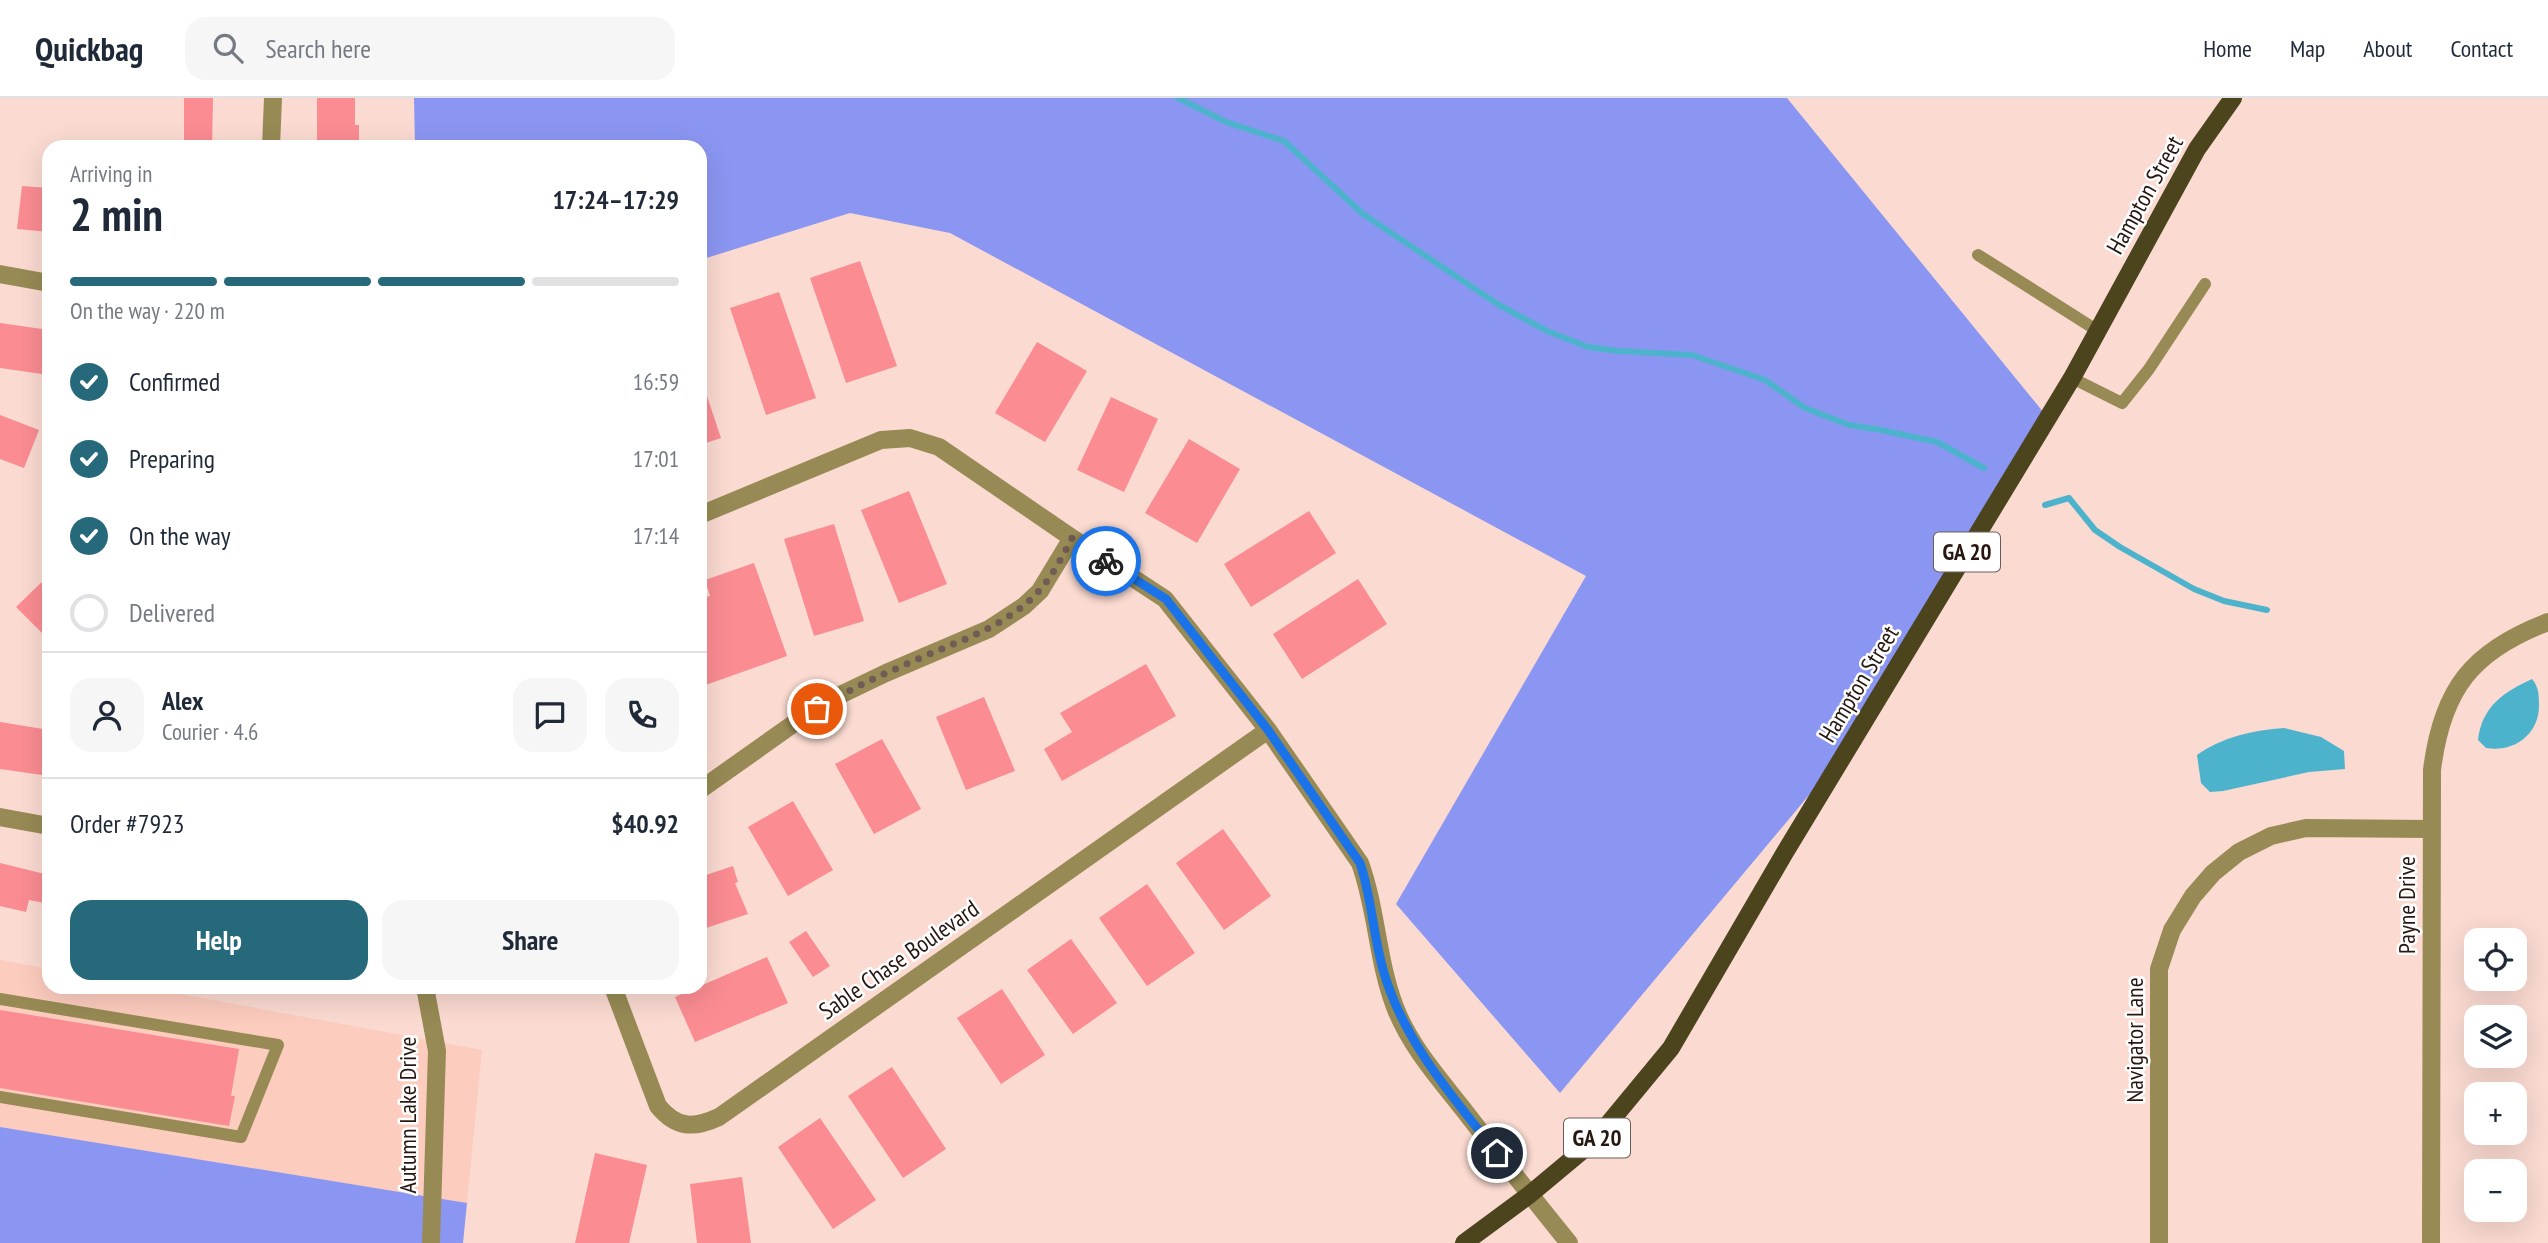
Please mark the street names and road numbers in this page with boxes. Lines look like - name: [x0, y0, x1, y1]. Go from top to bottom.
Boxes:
- street label: Hampton Street: [2099, 130, 2190, 259]
- road number: GA 20: [1934, 533, 2000, 572]
- street label: Hampton Street: [1812, 619, 1906, 748]
- street label: Payne Drive: [2391, 856, 2422, 954]
- street label: Sable Chase Boulevard: [813, 893, 985, 1026]
- street label: Navigator Lane: [2119, 977, 2150, 1103]
- street label: Autumn Lake Drive: [392, 1037, 423, 1193]
- road number: GA 20: [1564, 1119, 1630, 1158]

